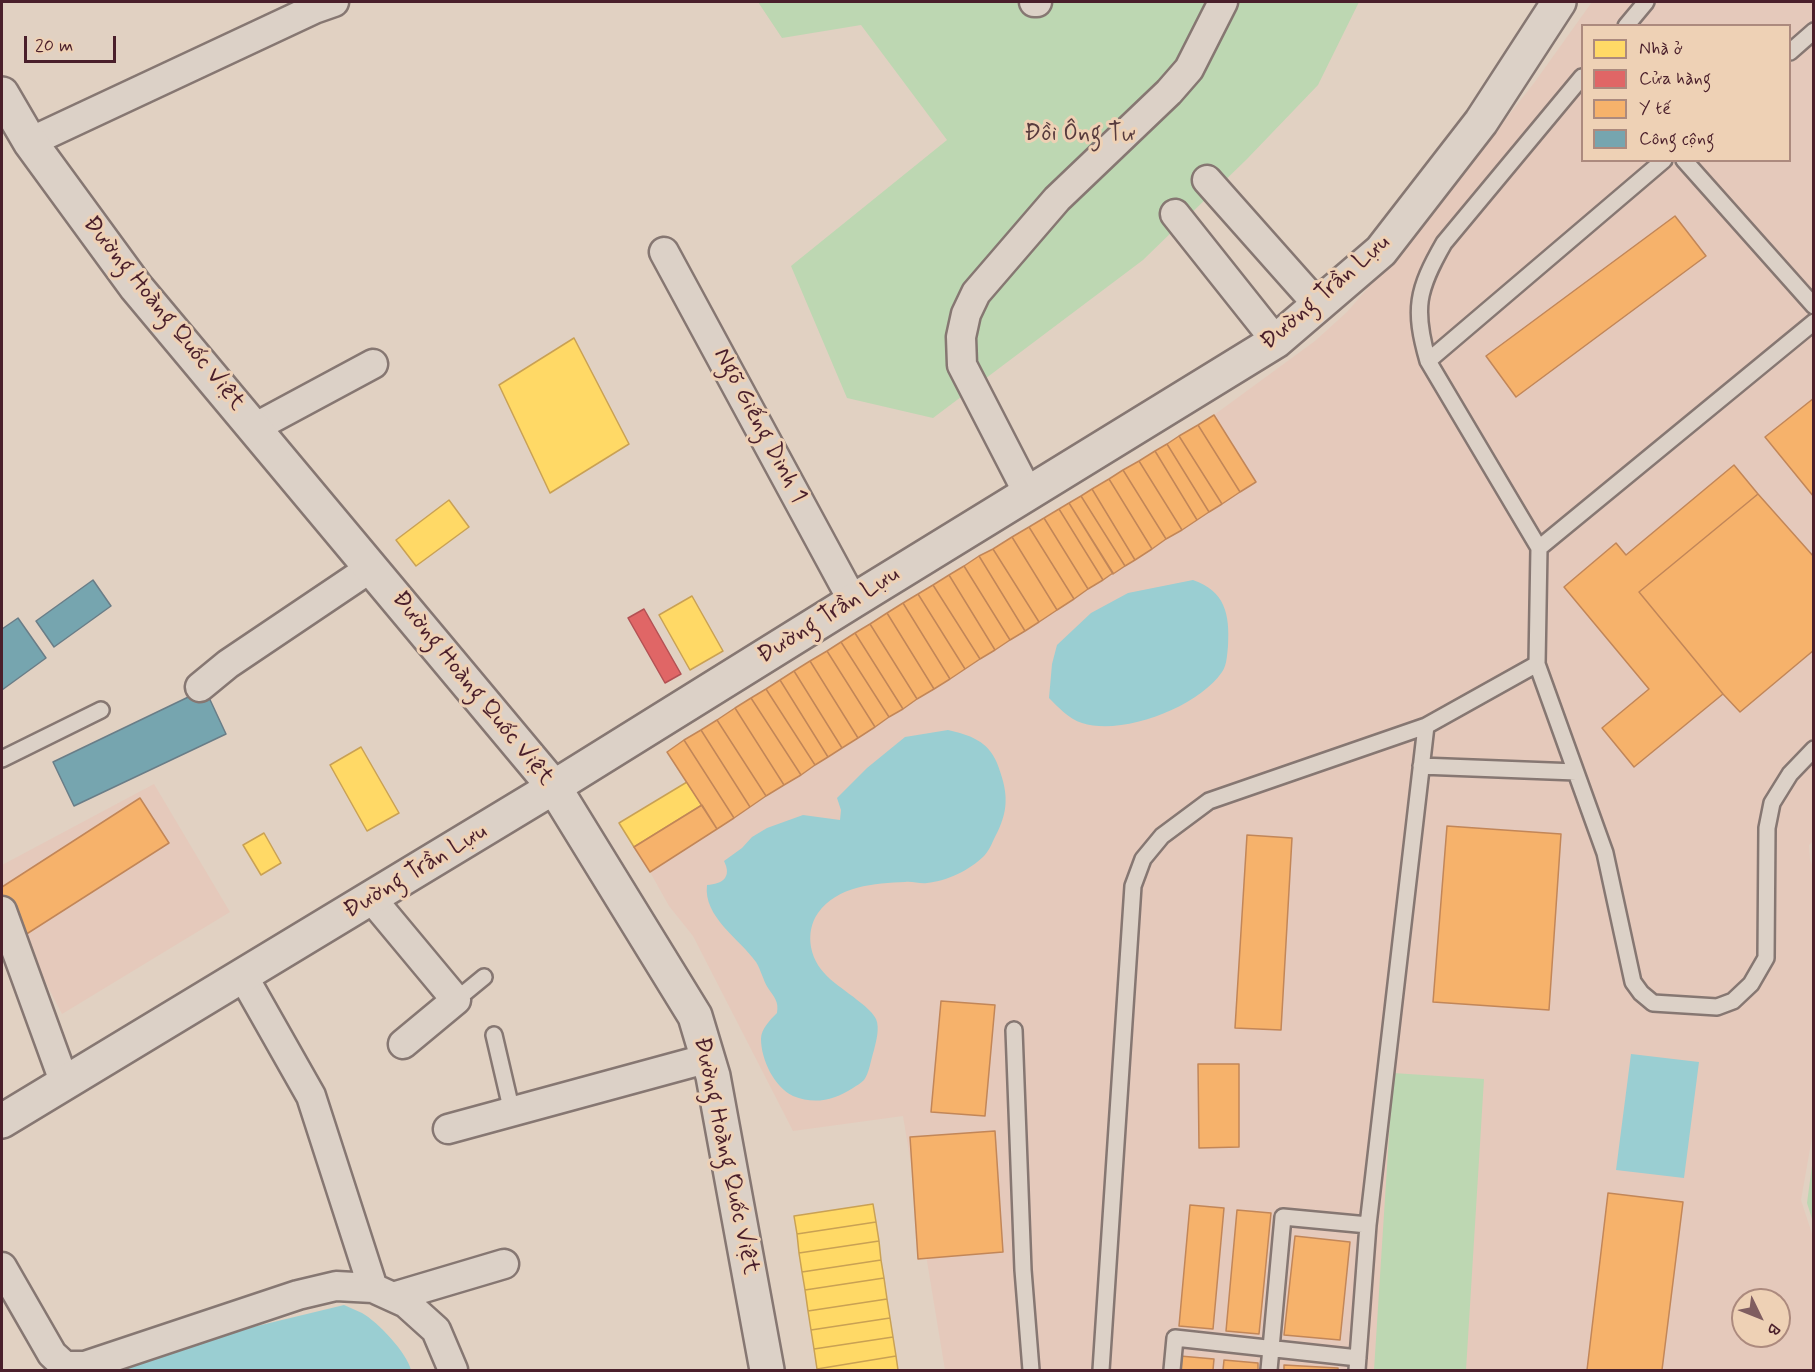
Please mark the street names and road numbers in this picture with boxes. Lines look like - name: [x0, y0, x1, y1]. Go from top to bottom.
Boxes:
- street label: Đường Hoàng Quốc Việt: [76, 211, 250, 417]
- street label: Đường Trần Lựu: [1255, 229, 1397, 357]
- street label: Ngõ Giếng Dinh 1: [706, 344, 812, 508]
- street label: Đường Trần Lựu: [753, 561, 905, 671]
- street label: Đường Hoàng Quốc Việt: [385, 586, 559, 792]
- street label: Đường Trần Lựu: [339, 818, 493, 926]
- street label: Đường Hoàng Quốc Việt: [686, 1035, 764, 1277]

